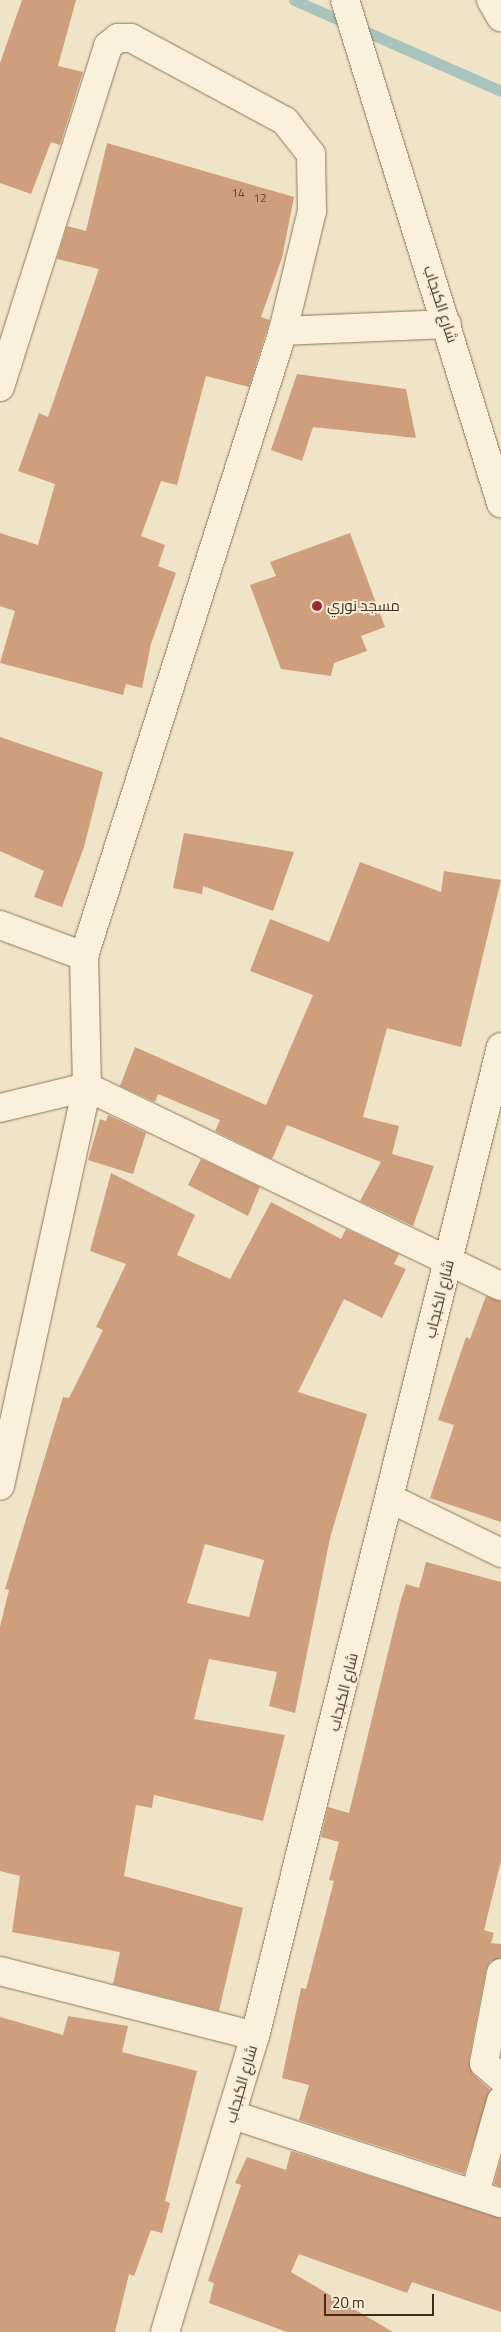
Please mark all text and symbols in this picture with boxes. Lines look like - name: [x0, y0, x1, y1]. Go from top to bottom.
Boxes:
- house number: 14: [231, 186, 245, 200]
- house number: 12: [253, 191, 267, 205]
- street label: شارع الكبجاب: [420, 263, 462, 345]
- place label: مسجد نوري: [327, 597, 400, 615]
- marker: مسجد نوري: [311, 600, 323, 612]
- street label: شارع الكبجاب: [421, 1258, 457, 1340]
- street label: شارع الكبجاب: [325, 1651, 361, 1733]
- street label: شارع الكبجاب: [221, 2043, 261, 2125]
- scale bar: [326, 2284, 436, 2316]
- text: 20 m: [332, 2288, 365, 2317]

